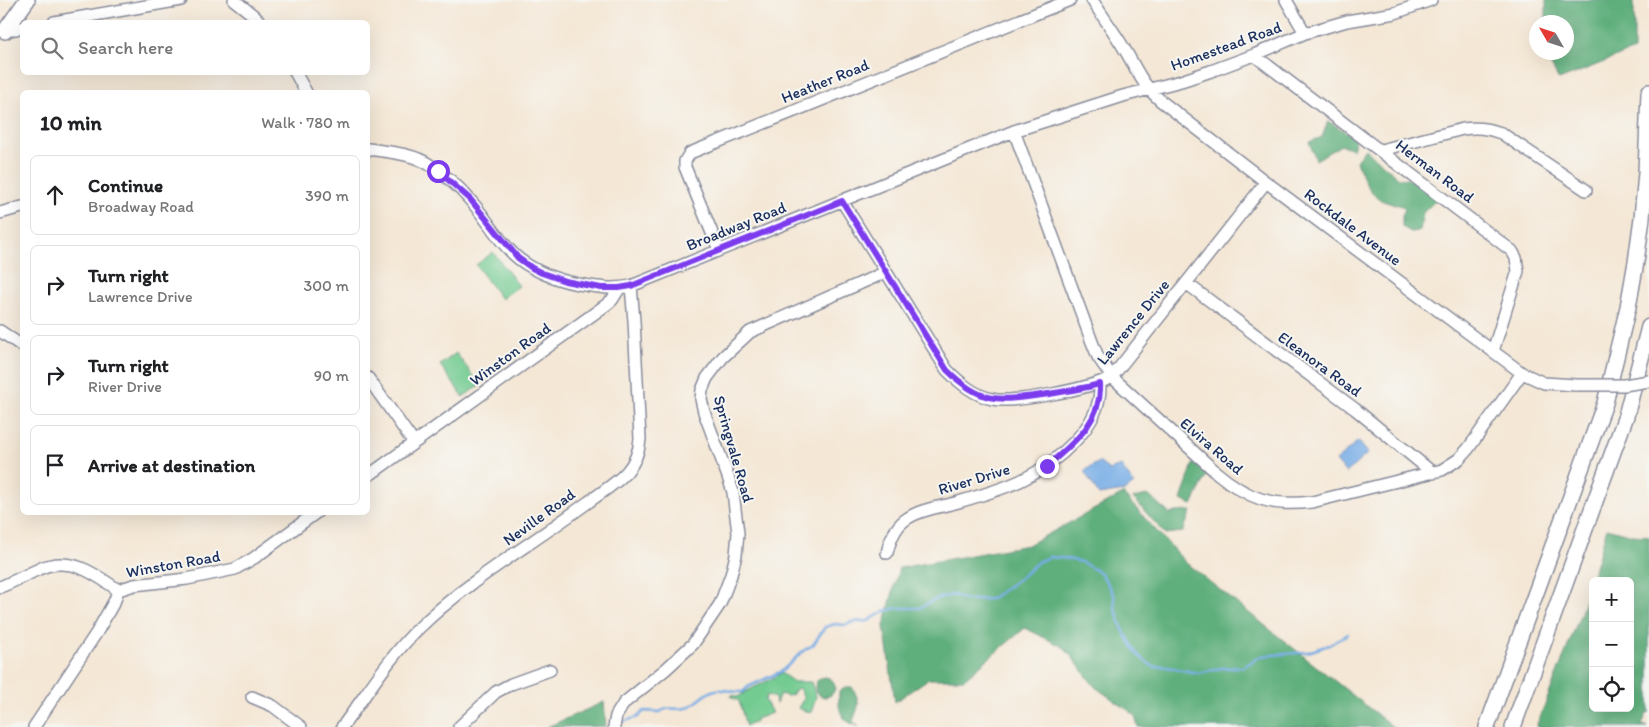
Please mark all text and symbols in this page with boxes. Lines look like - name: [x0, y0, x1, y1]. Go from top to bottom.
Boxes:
- north arrow: [1529, 15, 1574, 60]
- street label: Homestead Road: [1168, 17, 1284, 75]
- search box: [20, 20, 370, 75]
- icon: search: [38, 34, 66, 62]
- text: Search here: [78, 36, 173, 59]
- street label: Heather Road: [778, 55, 872, 107]
- text: 10 min: [40, 110, 102, 135]
- text: Walk · 780 m: [261, 113, 350, 132]
- street label: Herman Road: [1392, 135, 1478, 207]
- route start: [427, 160, 450, 183]
- text: Continue: [88, 174, 163, 197]
- icon: ahead: [41, 181, 69, 209]
- street label: Rockdale Avenue: [1301, 184, 1406, 270]
- text: 390 m: [305, 186, 349, 205]
- text: Broadway Road: [88, 197, 194, 216]
- street label: Broadway Road: [683, 197, 789, 255]
- text: Turn right: [88, 264, 169, 287]
- icon: right: [41, 271, 69, 299]
- street label: Lawrence Drive: [1093, 275, 1173, 369]
- text: 300 m: [304, 276, 349, 295]
- text: Lawrence Drive: [88, 287, 193, 306]
- street label: Winston Road: [466, 318, 555, 390]
- street label: Eleanora Road: [1274, 327, 1366, 401]
- text: Turn right: [88, 354, 169, 377]
- icon: right: [41, 361, 69, 389]
- text: 90 m: [314, 366, 349, 385]
- text: River Drive: [88, 377, 162, 396]
- street label: Springvale Road: [710, 393, 758, 505]
- street label: Elvira Road: [1176, 413, 1248, 479]
- icon: arrive: [41, 451, 69, 479]
- text: Arrive at destination: [88, 454, 255, 477]
- route end: [1036, 455, 1059, 478]
- street label: River Drive: [936, 459, 1012, 499]
- street label: Neville Road: [499, 484, 579, 550]
- street label: Winston Road: [124, 546, 222, 582]
- map controls: [1589, 577, 1634, 712]
- button: +: [1589, 577, 1634, 622]
- button: −: [1589, 622, 1634, 667]
- button: locate: [1589, 667, 1634, 712]

